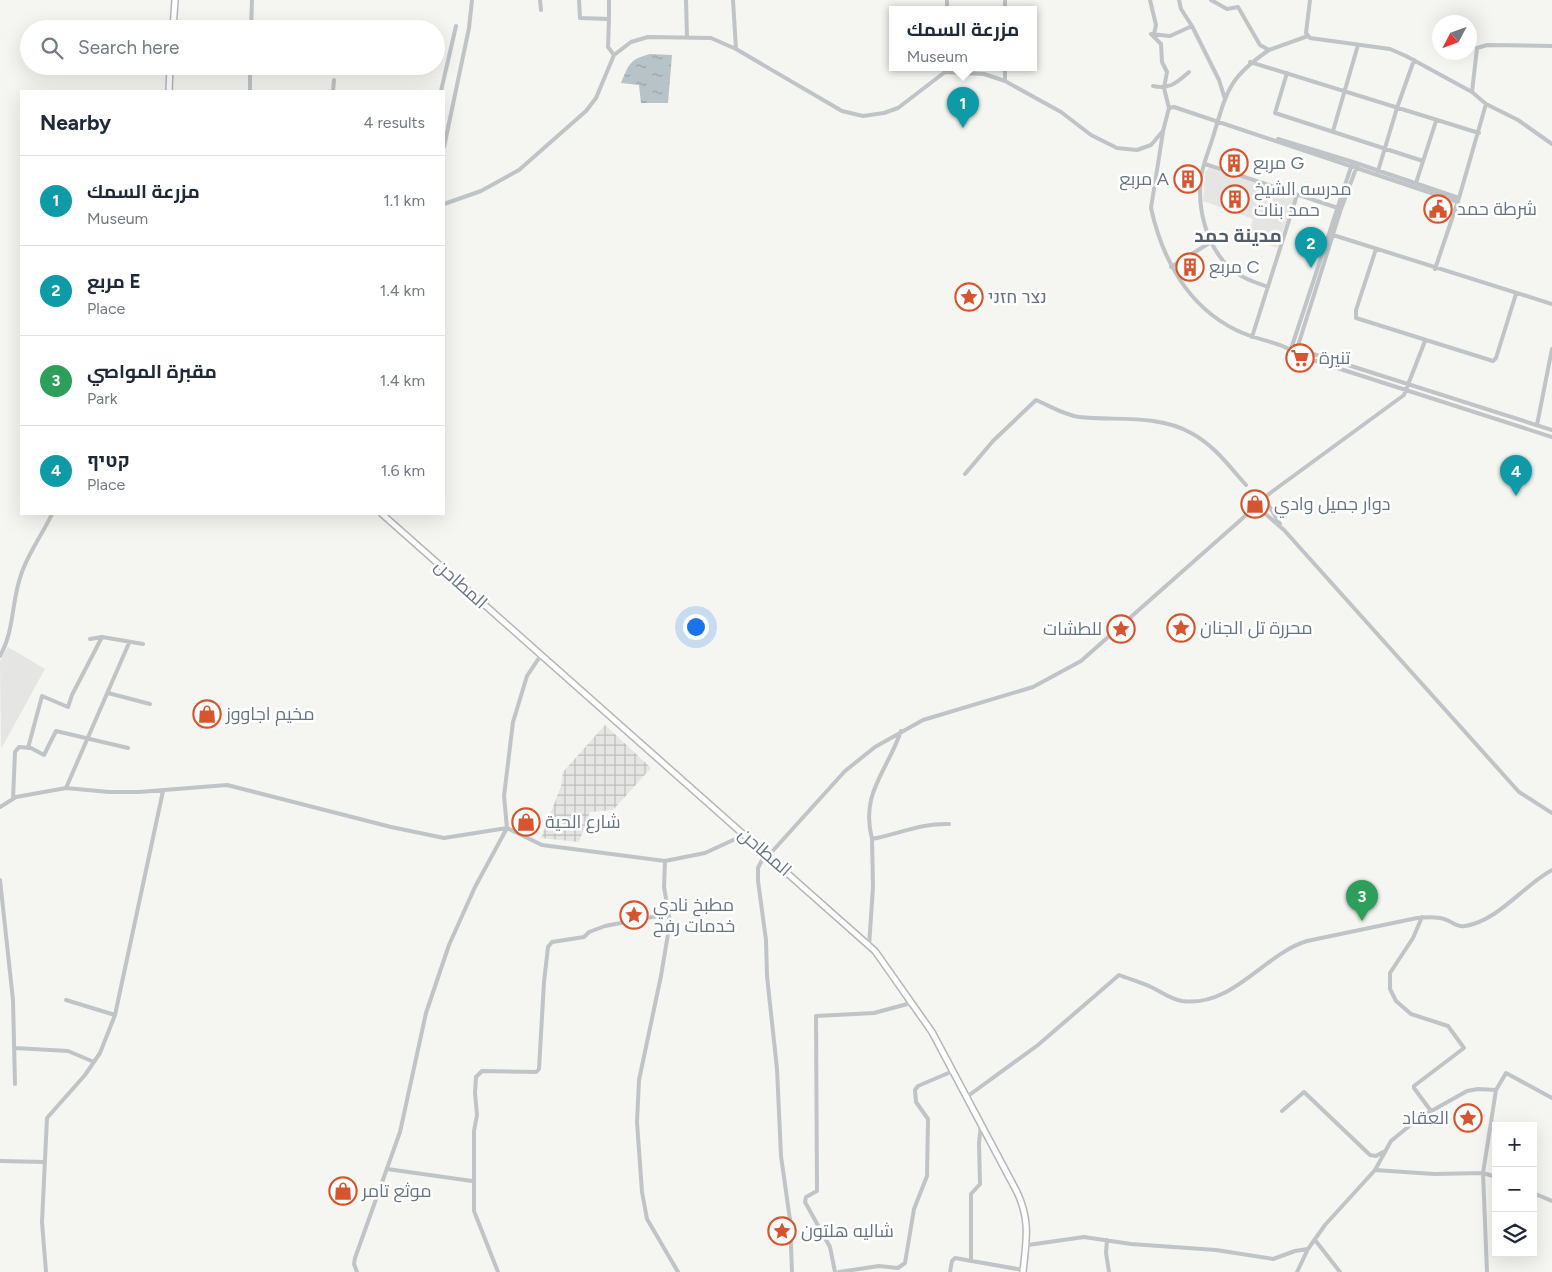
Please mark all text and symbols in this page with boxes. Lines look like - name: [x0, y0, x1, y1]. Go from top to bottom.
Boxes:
- popup: [889, 6, 1037, 71]
- north arrow: [1432, 15, 1477, 60]
- text: مزرعة السمك: [907, 18, 1019, 41]
- search box: [20, 20, 445, 75]
- icon: search: [38, 34, 66, 62]
- text: Search here: [78, 36, 180, 59]
- text: Museum: [907, 47, 968, 66]
- pin: 1: [947, 87, 979, 128]
- text: Nearby: [40, 110, 111, 135]
- text: 4 results: [364, 113, 425, 132]
- building icon: مربع G: [1219, 148, 1249, 178]
- place label: مربع G: [1253, 152, 1305, 175]
- building icon: مربع A: [1173, 164, 1203, 194]
- place label: مربع A: [1119, 168, 1169, 191]
- place label: مدرسه الشيخ حمد بنات: [1254, 178, 1352, 221]
- text: مزرعة السمك: [87, 180, 200, 203]
- building icon: مدرسه الشيخ حمد بنات: [1220, 184, 1250, 214]
- text: 1: [53, 191, 59, 210]
- text: 1.1 km: [383, 191, 425, 210]
- public building icon: شرطة حمد: [1423, 194, 1453, 224]
- place label: شرطة حمد: [1457, 198, 1537, 220]
- text: Museum: [87, 209, 148, 228]
- district label: مدينة حمد: [1194, 224, 1282, 247]
- pin: 2: [1295, 227, 1327, 268]
- building icon: مربع C: [1175, 252, 1205, 282]
- place label: مربع C: [1209, 256, 1260, 279]
- text: مربع E: [87, 270, 141, 293]
- text: 2: [51, 281, 61, 300]
- text: 1.4 km: [380, 281, 425, 300]
- place icon: נצר חזני: [954, 282, 984, 312]
- place label: נצר חזני: [988, 286, 1047, 308]
- text: Place: [87, 299, 125, 318]
- supermarket icon: تنيرة: [1285, 343, 1315, 373]
- place label: تنيرة: [1319, 347, 1350, 369]
- text: مقبرة المواصي: [87, 360, 217, 383]
- text: 3: [52, 371, 60, 390]
- text: 1.4 km: [380, 371, 425, 390]
- text: Park: [87, 389, 117, 408]
- text: קטיף: [87, 449, 130, 472]
- pin: 4: [1500, 455, 1532, 496]
- text: 4: [51, 461, 61, 480]
- text: 1.6 km: [381, 461, 425, 480]
- text: Place: [87, 475, 125, 494]
- shop icon: دوار جميل وادي: [1240, 489, 1270, 519]
- place label: دوار جميل وادي: [1274, 493, 1390, 518]
- street label: المطاحن: [430, 555, 492, 613]
- place icon: محررة تل الجنان: [1166, 613, 1196, 643]
- your location: [683, 614, 709, 640]
- place icon: للطشات: [1106, 614, 1136, 644]
- place label: محررة تل الجنان: [1200, 617, 1313, 639]
- place label: للطشات: [1043, 618, 1102, 640]
- shop icon: مخيم اجاووز: [192, 699, 222, 729]
- place label: مخيم اجاووز: [225, 703, 315, 726]
- shop icon: شارع الحية: [511, 807, 541, 837]
- place label: شارع الحية: [545, 811, 621, 834]
- street label: المطاحن: [734, 823, 796, 881]
- pin: 3: [1346, 880, 1378, 921]
- place label: مطبخ نادي خدمات رفح: [653, 894, 735, 938]
- place icon: مطبخ نادي خدمات رفح: [619, 900, 649, 930]
- place icon: العقاد: [1453, 1103, 1483, 1133]
- place label: العقاد: [1402, 1107, 1449, 1129]
- map controls: [1492, 1122, 1537, 1257]
- button: +: [1492, 1122, 1537, 1167]
- button: −: [1492, 1167, 1537, 1212]
- shop icon: موثع تامر: [328, 1176, 358, 1206]
- place label: موثع تامر: [361, 1180, 432, 1203]
- button: layers: [1492, 1212, 1537, 1257]
- place icon: شاليه هلتون: [767, 1216, 797, 1246]
- place label: شاليه هلتون: [801, 1220, 894, 1242]

